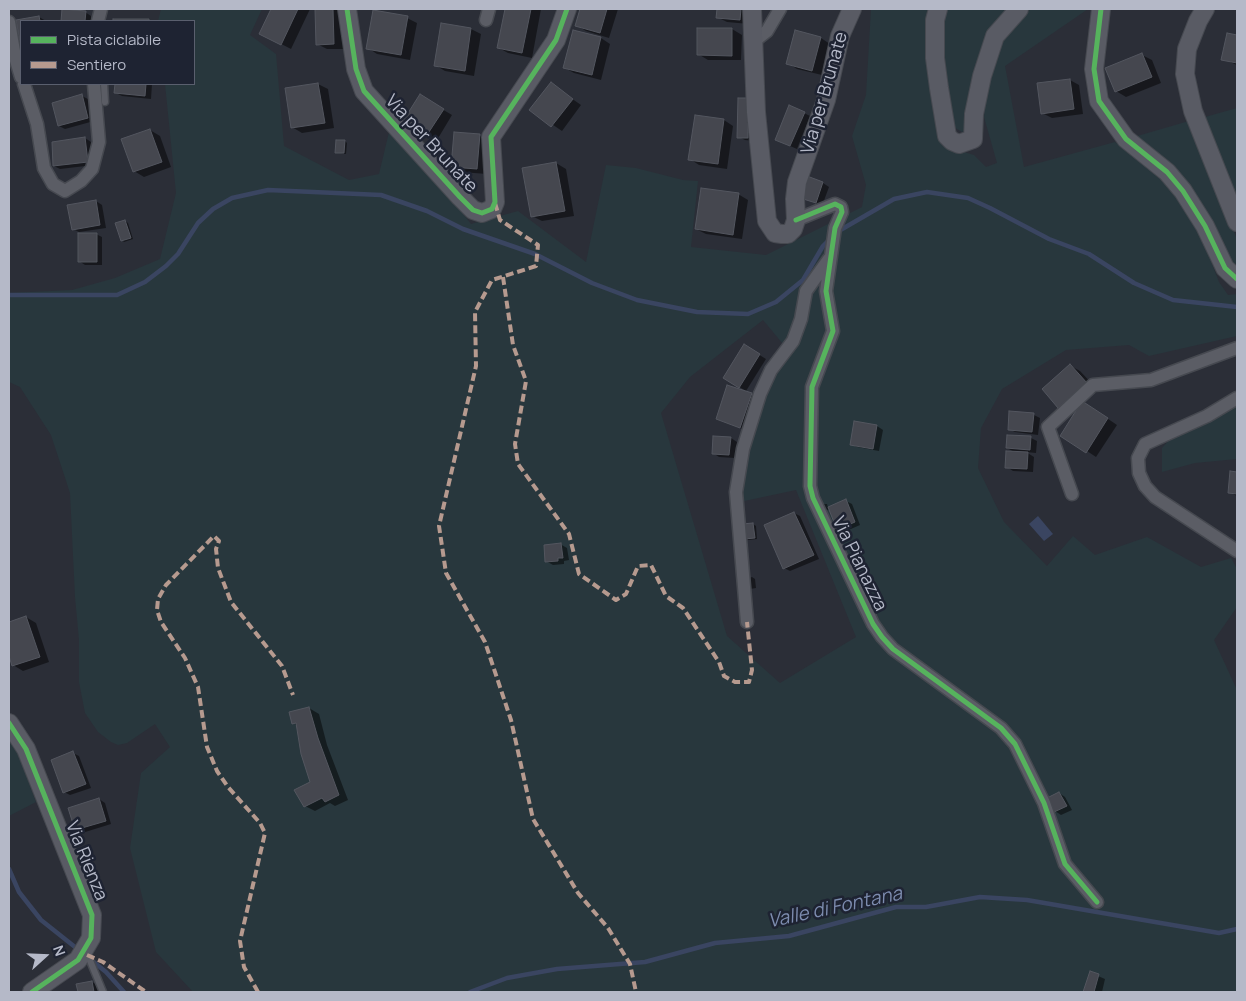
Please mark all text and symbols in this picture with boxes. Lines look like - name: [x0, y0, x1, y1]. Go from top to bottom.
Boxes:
- legend: [20, 20, 195, 85]
- text: Pista ciclabile: [67, 29, 161, 50]
- street label: Via per Brunate: [797, 30, 853, 156]
- text: Sentiero: [67, 54, 126, 75]
- street label: Via per Brunate: [380, 91, 482, 197]
- street label: Via Pianazza: [827, 513, 891, 615]
- street label: Via Rienza: [60, 818, 112, 904]
- water label: Valle di Fontana: [766, 883, 904, 933]
- north arrow: [20, 931, 70, 981]
- text: N: [49, 943, 70, 959]

